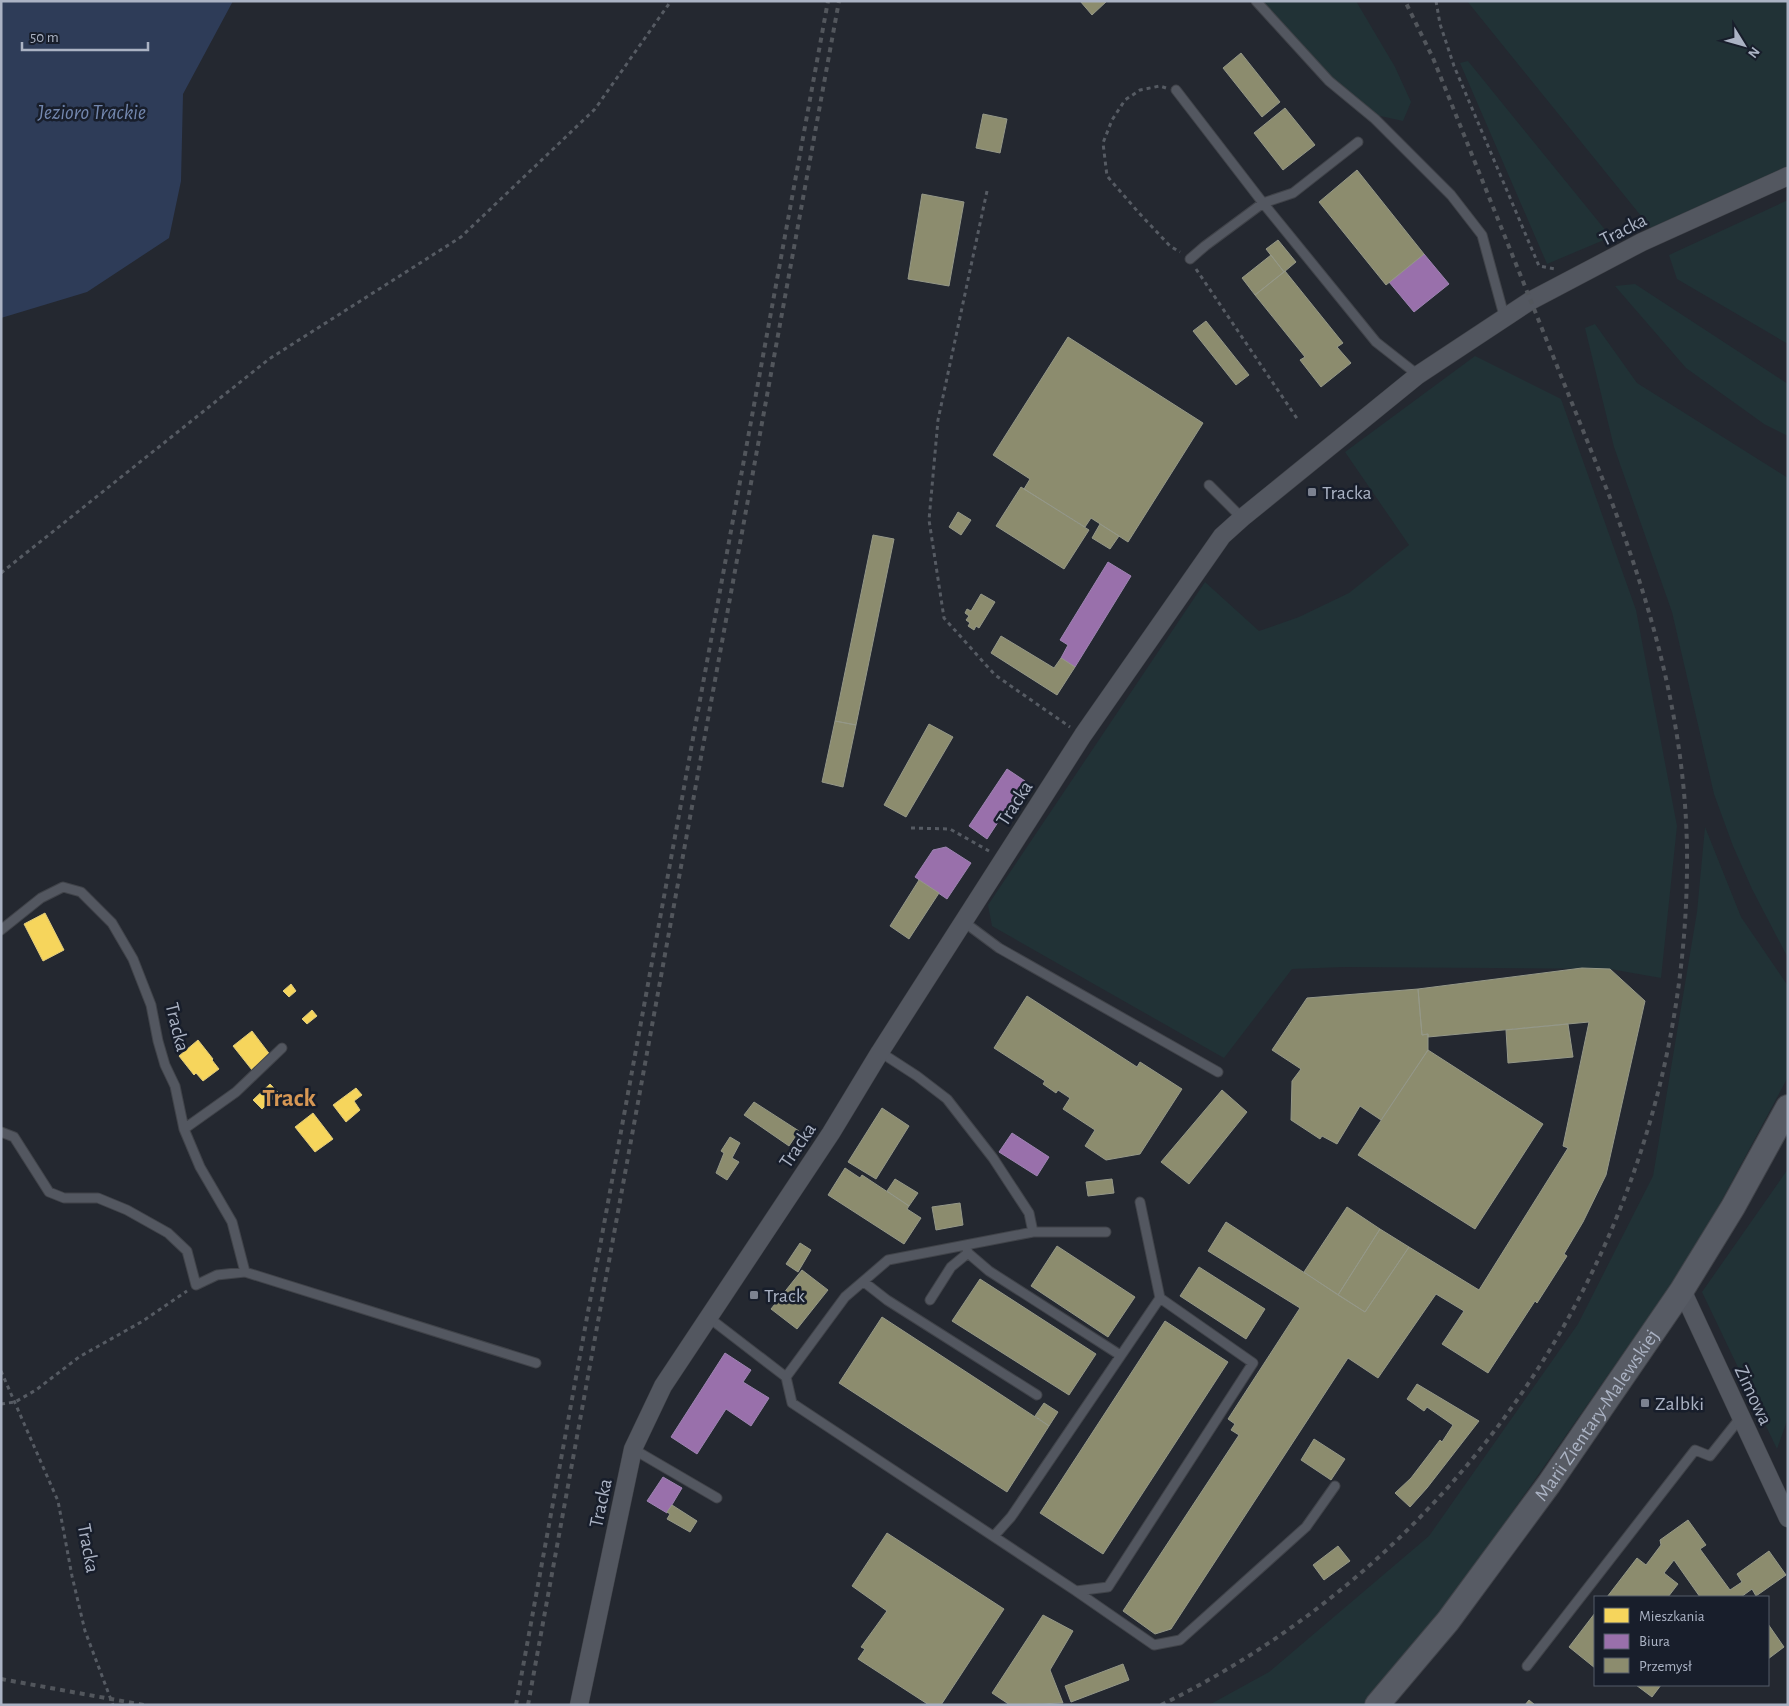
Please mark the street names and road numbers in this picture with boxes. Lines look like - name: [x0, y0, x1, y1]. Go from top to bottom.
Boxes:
- street label: Tracka: [1597, 210, 1650, 250]
- street label: Tracka: [993, 777, 1037, 830]
- street label: Tracka: [161, 1001, 193, 1054]
- street label: Tracka: [776, 1119, 820, 1172]
- street label: Marii Zientary-Malewskiej: [1531, 1326, 1663, 1505]
- street label: Zimowa: [1731, 1362, 1776, 1428]
- street label: Tracka: [586, 1477, 616, 1530]
- street label: Tracka: [73, 1522, 103, 1574]

